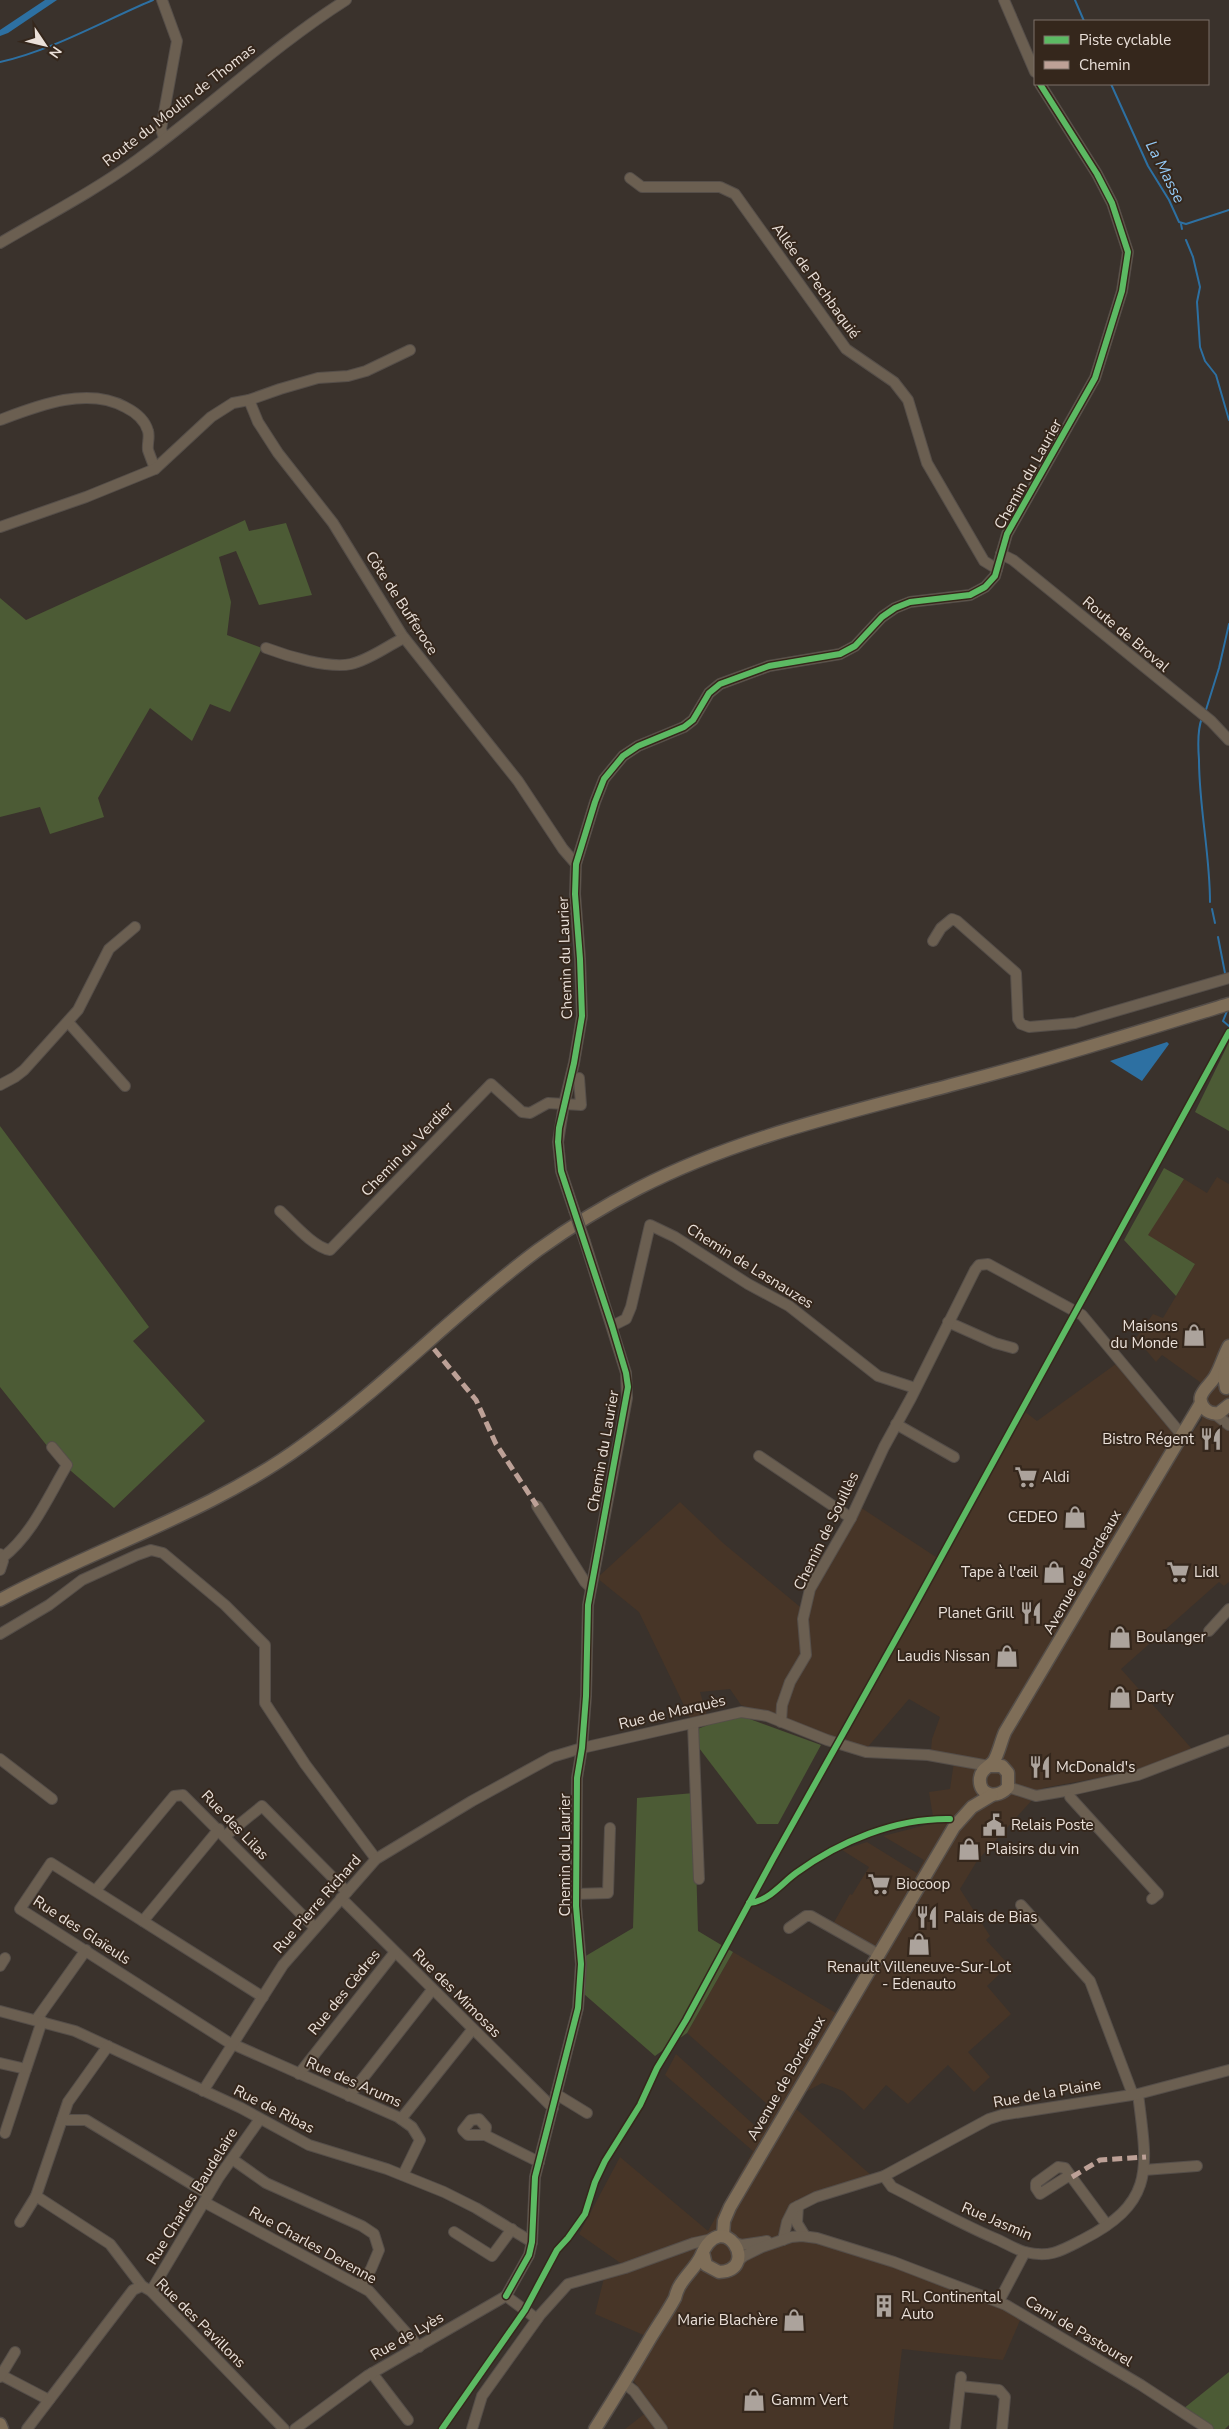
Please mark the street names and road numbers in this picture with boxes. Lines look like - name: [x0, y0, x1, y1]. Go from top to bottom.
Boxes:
- street label: Route du Moulin de Thomas: [98, 39, 260, 171]
- street label: Allée de Pechbaquié: [767, 219, 865, 343]
- street label: Chemin du Laurier: [989, 415, 1067, 533]
- street label: Côte de Bufferoce: [361, 547, 443, 659]
- street label: Route de Broval: [1078, 592, 1174, 677]
- street label: Chemin du Laurier: [553, 896, 577, 1020]
- street label: Chemin du Verdier: [357, 1097, 458, 1201]
- street label: Chemin de Lasnauzes: [683, 1219, 817, 1313]
- street label: Chemin du Laurier: [582, 1388, 624, 1513]
- street label: Chemin de Souillès: [789, 1468, 863, 1594]
- street label: Avenue de Bordeaux: [1038, 1506, 1126, 1638]
- street label: Rue de Marquès: [617, 1690, 727, 1734]
- street label: Rue des Lilas: [197, 1786, 273, 1864]
- street label: Chemin du Laurier: [555, 1793, 575, 1917]
- street label: Rue Pierre Richard: [269, 1850, 365, 1958]
- street label: Rue des Glaïeuls: [29, 1891, 135, 1969]
- street label: Rue des Mimosas: [408, 1944, 506, 2042]
- street label: Rue des Cèdres: [303, 1945, 385, 2039]
- street label: Avenue de Bordeaux: [742, 2012, 830, 2144]
- street label: Rue des Arums: [303, 2052, 405, 2112]
- street label: Rue de la Plaine: [992, 2074, 1102, 2112]
- street label: Rue de Ribas: [230, 2080, 318, 2138]
- street label: Rue Charles Baudelaire: [142, 2124, 242, 2268]
- street label: Rue Jasmin: [959, 2197, 1035, 2245]
- street label: Rue Charles Derenne: [246, 2202, 380, 2288]
- street label: Rue des Pavillons: [152, 2274, 250, 2372]
- street label: Cami de Pastourel: [1021, 2291, 1137, 2371]
- street label: Rue de Lyès: [367, 2307, 447, 2365]

